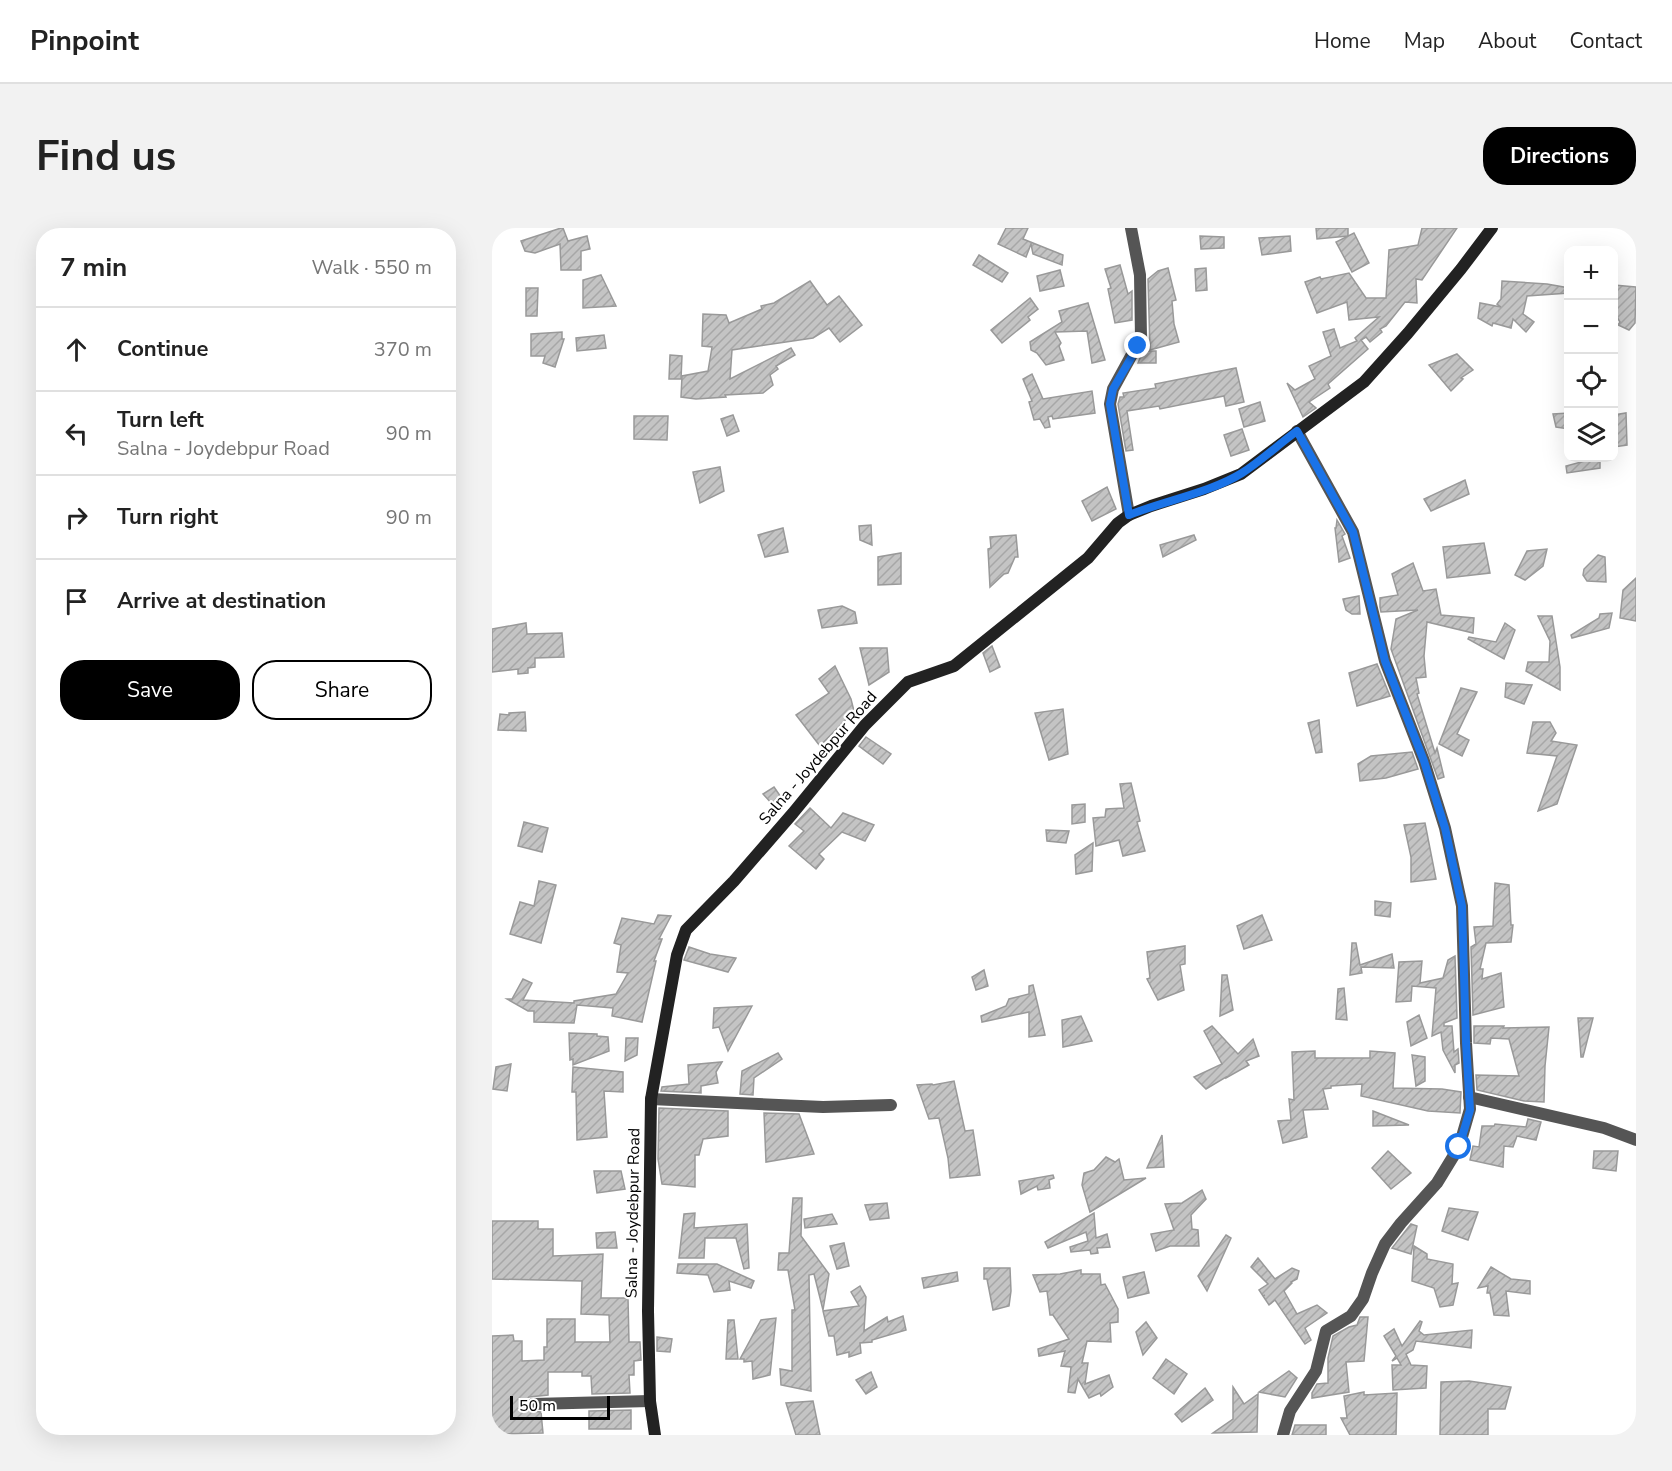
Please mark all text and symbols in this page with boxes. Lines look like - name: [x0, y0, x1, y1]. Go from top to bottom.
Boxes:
- text: Pinpoint: [30, 22, 139, 60]
- text: Home: [1314, 27, 1371, 55]
- text: Map: [1404, 27, 1445, 55]
- text: About: [1478, 27, 1536, 55]
- text: Contact: [1569, 27, 1642, 55]
- button: Directions: [1483, 127, 1636, 185]
- text: Find us: [36, 128, 176, 185]
- map controls: [1564, 246, 1618, 462]
- button: +: [1564, 246, 1618, 300]
- text: 7 min: [60, 250, 127, 285]
- text: Walk · 550 m: [312, 254, 432, 281]
- button: −: [1564, 300, 1618, 354]
- route end: [1124, 332, 1150, 358]
- icon: ahead: [60, 333, 93, 366]
- text: Continue: [117, 334, 208, 364]
- text: 370 m: [374, 336, 432, 363]
- button: locate: [1564, 354, 1618, 408]
- text: Turn left: [117, 405, 204, 435]
- button: layers: [1564, 408, 1618, 462]
- icon: left: [60, 417, 93, 450]
- text: 90 m: [386, 420, 432, 447]
- text: Salna - Joydebpur Road: [117, 435, 330, 462]
- icon: right: [60, 501, 93, 534]
- text: Turn right: [117, 502, 218, 532]
- text: 90 m: [386, 504, 432, 531]
- icon: arrive: [60, 585, 93, 618]
- text: Arrive at destination: [117, 586, 326, 616]
- button: Save: [60, 660, 240, 720]
- button: Share: [252, 660, 432, 720]
- street label: Salna - Joydebpur Road: [754, 687, 882, 829]
- street label: Salna - Joydebpur Road: [621, 1128, 645, 1298]
- route start: [1445, 1133, 1471, 1159]
- scale bar: [510, 1393, 610, 1420]
- text: 50 m: [519, 1395, 556, 1417]

